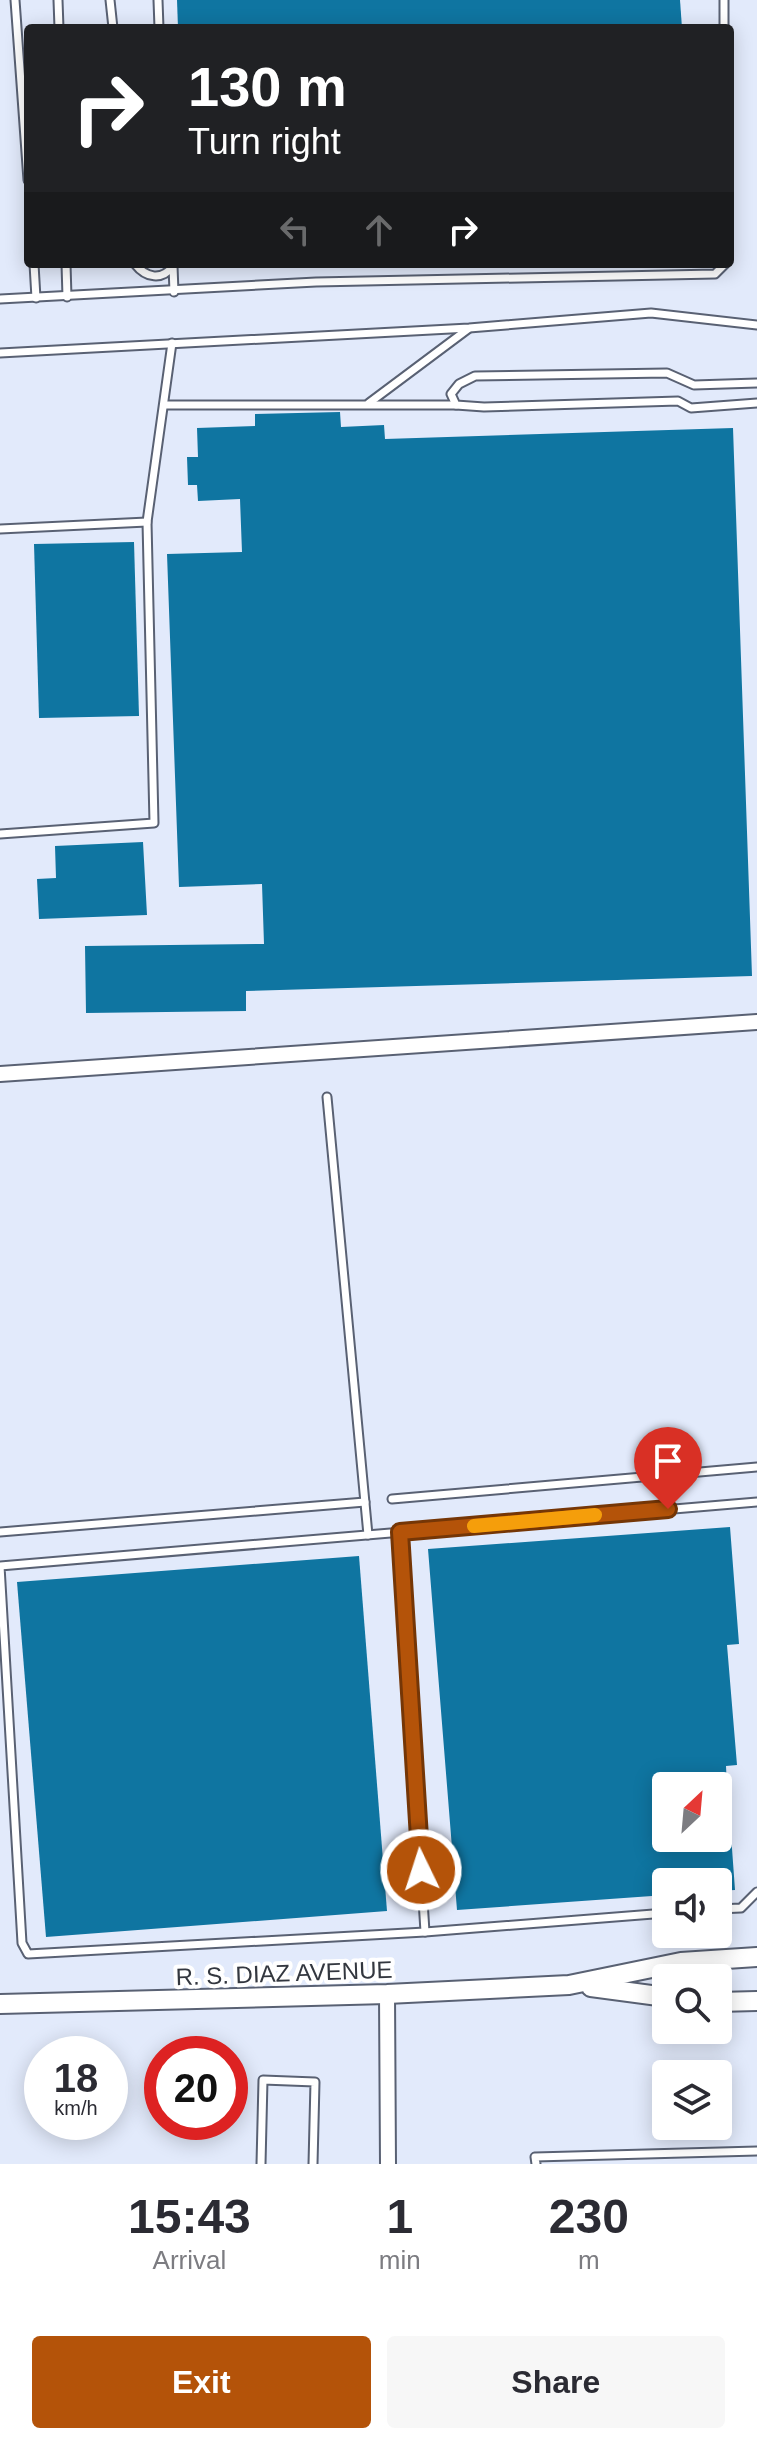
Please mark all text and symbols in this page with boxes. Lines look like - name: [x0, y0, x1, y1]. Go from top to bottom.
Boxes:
- text: 130 m: [188, 55, 347, 118]
- icon: right: [56, 56, 160, 160]
- text: Turn right: [188, 121, 341, 162]
- icon: left: [273, 208, 317, 252]
- icon: ahead: [357, 208, 401, 252]
- icon: right: [441, 208, 485, 252]
- pin: [634, 1427, 702, 1509]
- icon: arrive: [646, 1439, 690, 1483]
- north arrow: [652, 1772, 732, 1852]
- map controls: [652, 1772, 732, 2140]
- position arrow: [379, 1828, 463, 1912]
- button: sound: [652, 1868, 732, 1948]
- street label: R. S. DIAZ AVENUE: [175, 1956, 393, 1990]
- button: search: [652, 1964, 732, 2044]
- speed limit sign: 20: [144, 2036, 248, 2140]
- text: 18: [54, 2056, 98, 2100]
- button: layers: [652, 2060, 732, 2140]
- text: km/h: [54, 2097, 98, 2119]
- text: 15:43: [128, 2190, 251, 2243]
- text: 1: [386, 2190, 413, 2243]
- text: 230: [549, 2190, 629, 2243]
- text: Arrival: [153, 2245, 226, 2275]
- text: min: [379, 2245, 421, 2275]
- text: m: [578, 2245, 600, 2275]
- button: Exit: [32, 2336, 371, 2428]
- button: Share: [387, 2336, 725, 2428]

